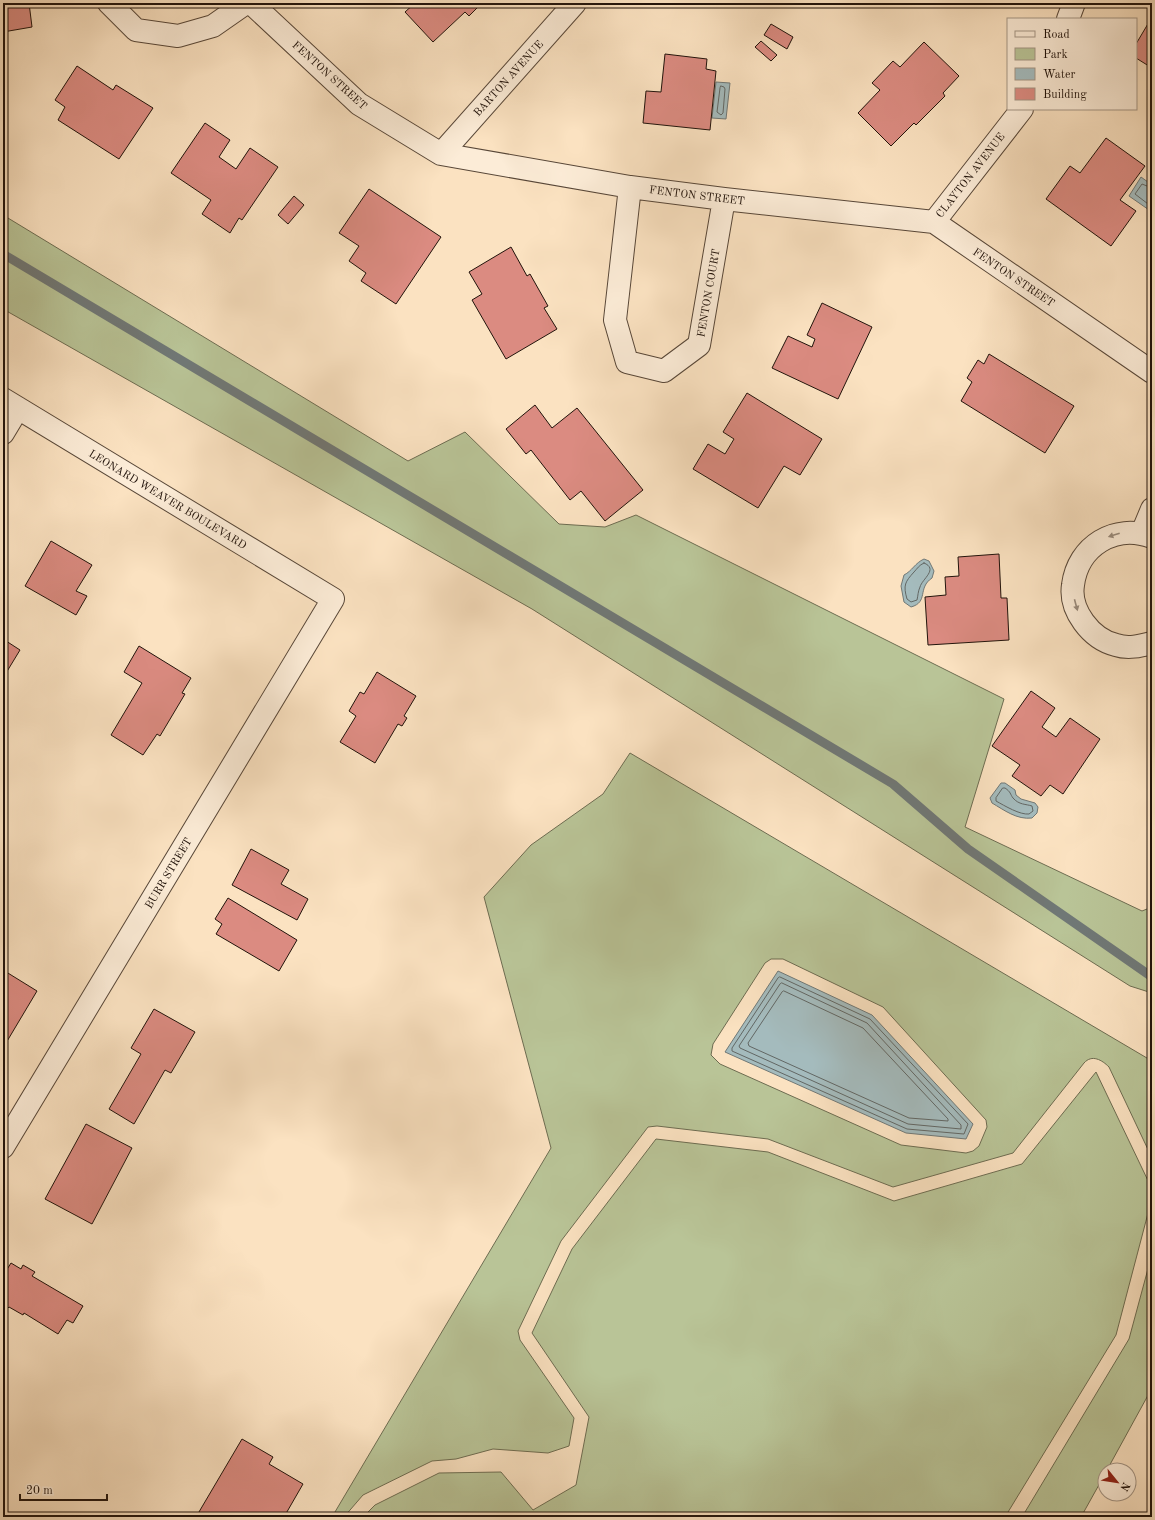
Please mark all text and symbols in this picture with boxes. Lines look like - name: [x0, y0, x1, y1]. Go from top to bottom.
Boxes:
- legend: [1007, 18, 1137, 110]
- text: Road: [1043, 29, 1070, 41]
- street label: BARTON AVENUE: [472, 39, 546, 119]
- street label: FENTON STREET: [290, 40, 369, 112]
- text: Park: [1043, 49, 1068, 61]
- text: Water: [1043, 69, 1076, 81]
- text: Building: [1043, 89, 1087, 101]
- street label: CLAYTON AVENUE: [935, 131, 1008, 220]
- street label: FENTON STREET: [648, 185, 745, 208]
- street label: FENTON STREET: [970, 247, 1056, 310]
- street label: FENTON COURT: [696, 248, 723, 338]
- street label: LEONARD WEAVER BOULEVARD: [86, 449, 248, 552]
- one-way arrow: [1108, 532, 1120, 538]
- one-way arrow: [1073, 599, 1079, 611]
- street label: BURR STREET: [144, 836, 195, 911]
- north arrow: [1097, 1462, 1137, 1502]
- scale bar: [20, 1476, 107, 1502]
- text: N: [1117, 1480, 1131, 1493]
- text: 20 m: [26, 1485, 53, 1497]

